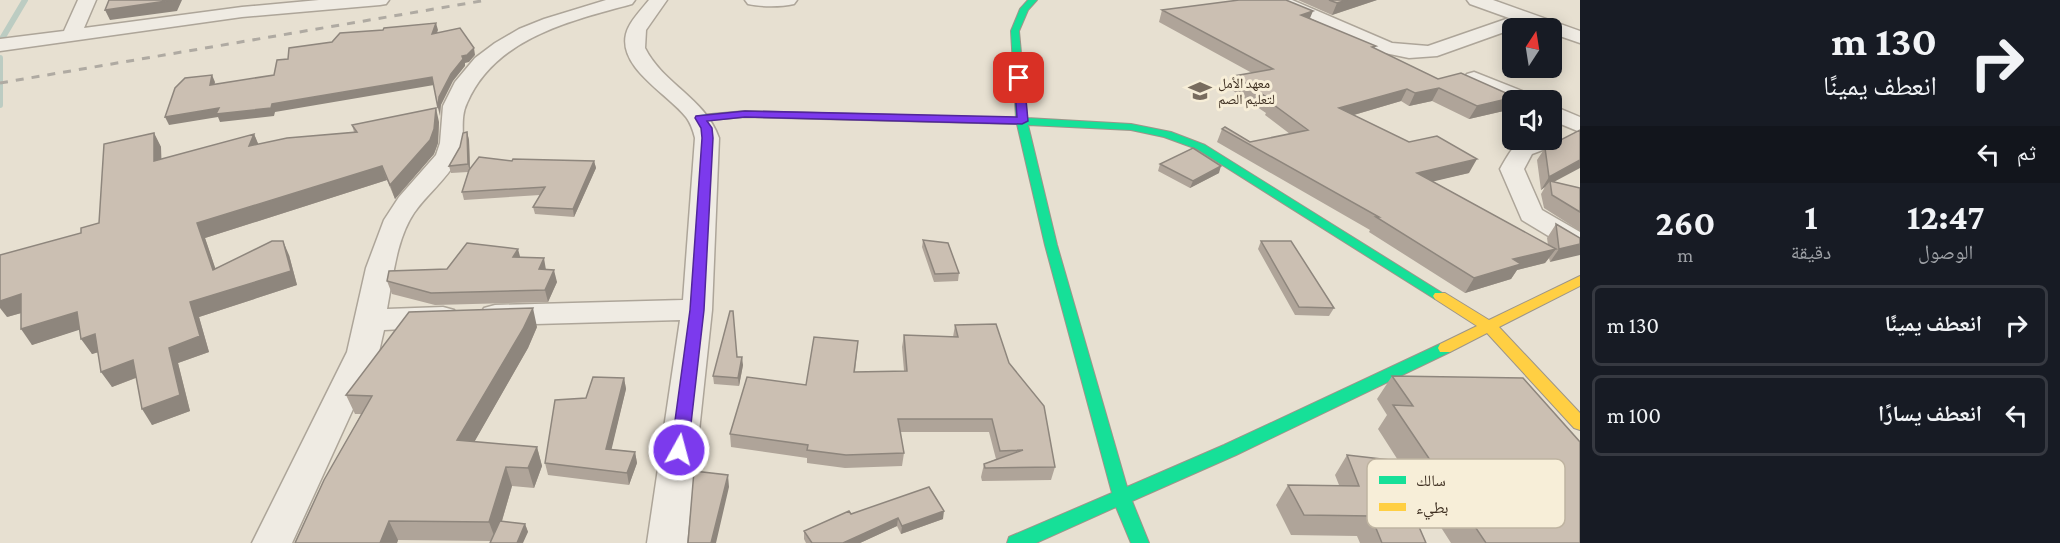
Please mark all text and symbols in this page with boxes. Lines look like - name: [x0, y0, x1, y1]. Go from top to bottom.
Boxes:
- text: 130 m: [1832, 17, 1937, 64]
- north arrow: [1502, 18, 1562, 78]
- map controls: [1502, 18, 1562, 150]
- icon: right: [1958, 24, 2036, 102]
- pin: [993, 52, 1044, 103]
- icon: arrive: [1002, 61, 1035, 94]
- text: انعطف يمينًا: [1823, 71, 1937, 101]
- place label: معهد الأمل لتعليم الصم: [1218, 75, 1275, 109]
- school or university icon: معهد الأمل لتعليم الصم: [1187, 78, 1213, 104]
- button: sound: [1502, 90, 1562, 150]
- icon: left: [1972, 138, 2005, 171]
- text: ثم: [2017, 140, 2036, 165]
- text: 1: [1804, 197, 1818, 237]
- text: 12:47: [1907, 197, 1985, 237]
- text: 260: [1655, 203, 1715, 243]
- text: دقيقة: [1791, 241, 1831, 263]
- text: الوصول: [1918, 241, 1973, 263]
- text: m: [1677, 244, 1693, 266]
- icon: right: [2000, 309, 2033, 342]
- text: انعطف يمينًا: [1884, 311, 1982, 336]
- text: 130 m: [1607, 313, 1659, 338]
- icon: left: [2000, 399, 2033, 432]
- text: انعطف يسارًا: [1878, 401, 1982, 426]
- text: 100 m: [1607, 403, 1661, 428]
- position arrow: [647, 418, 711, 482]
- legend: [1367, 459, 1565, 528]
- text: سالك: [1416, 472, 1446, 489]
- text: بطيء: [1416, 499, 1448, 520]

